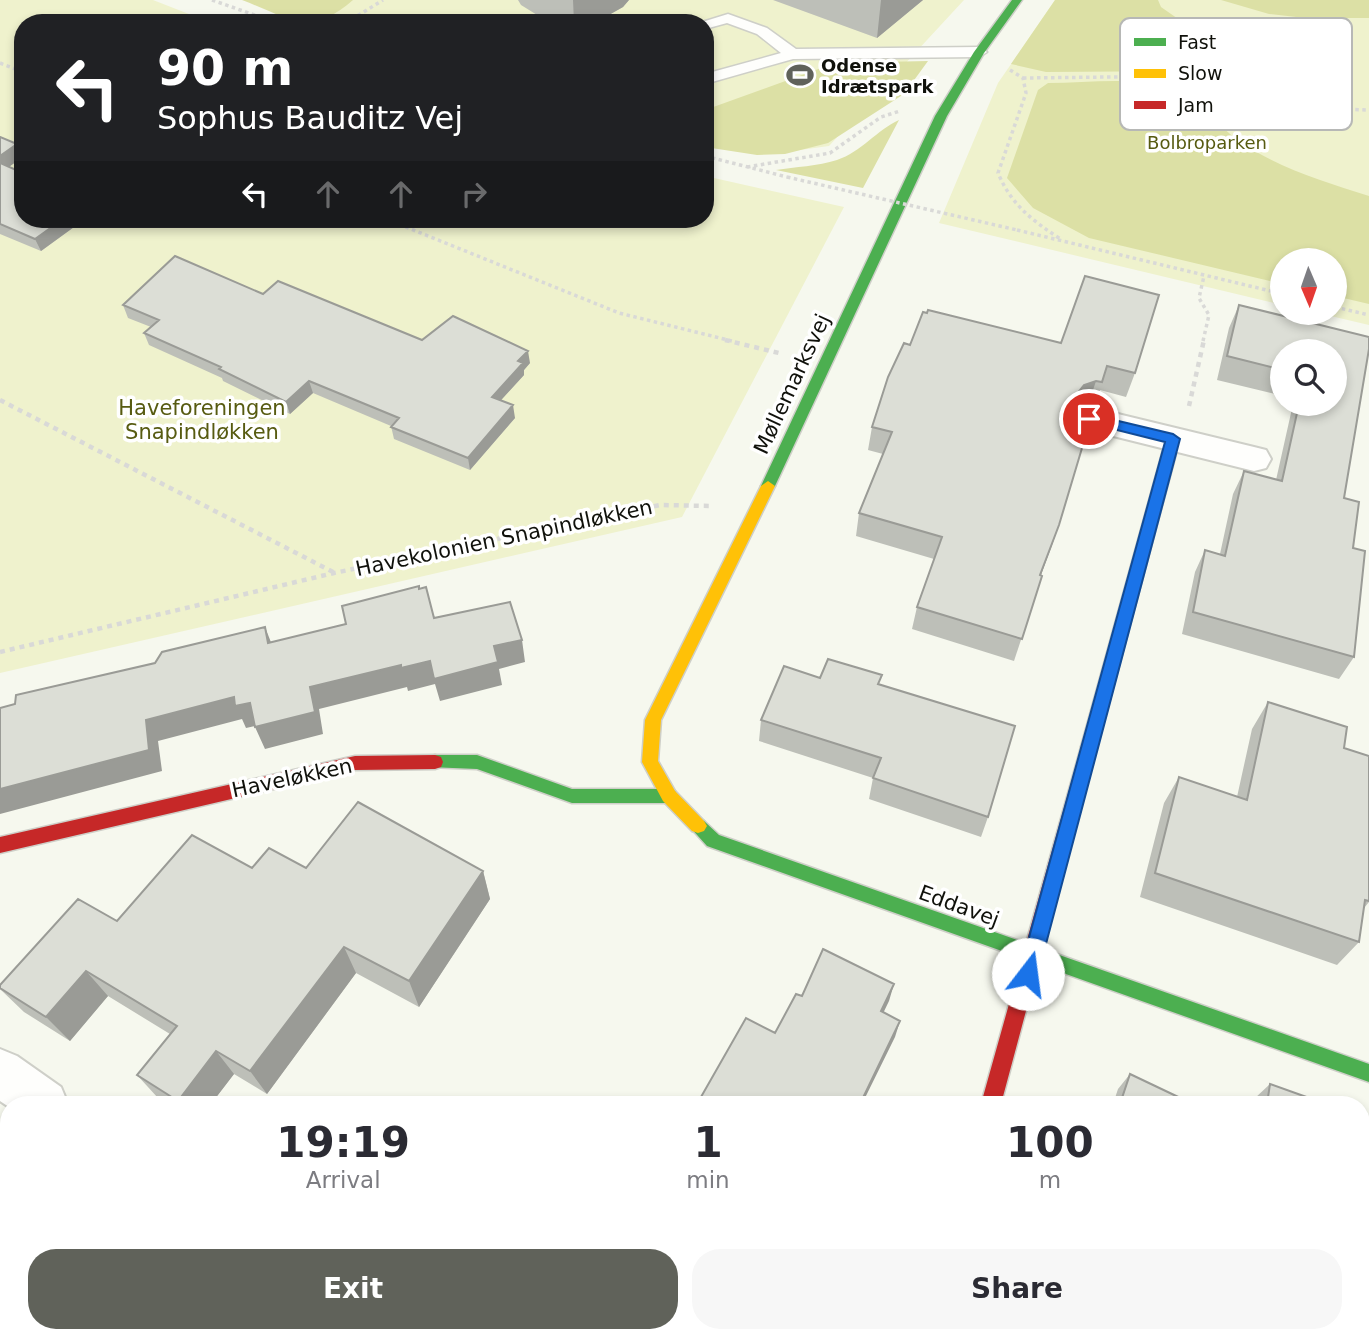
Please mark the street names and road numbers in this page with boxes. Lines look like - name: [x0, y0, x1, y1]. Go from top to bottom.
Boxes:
- street label: Møllemarksvej: [749, 310, 835, 458]
- street label: Havekolonien Snapindløkken: [353, 495, 655, 581]
- street label: Haveløkken: [230, 754, 354, 802]
- street label: Eddavej: [915, 880, 1003, 932]

